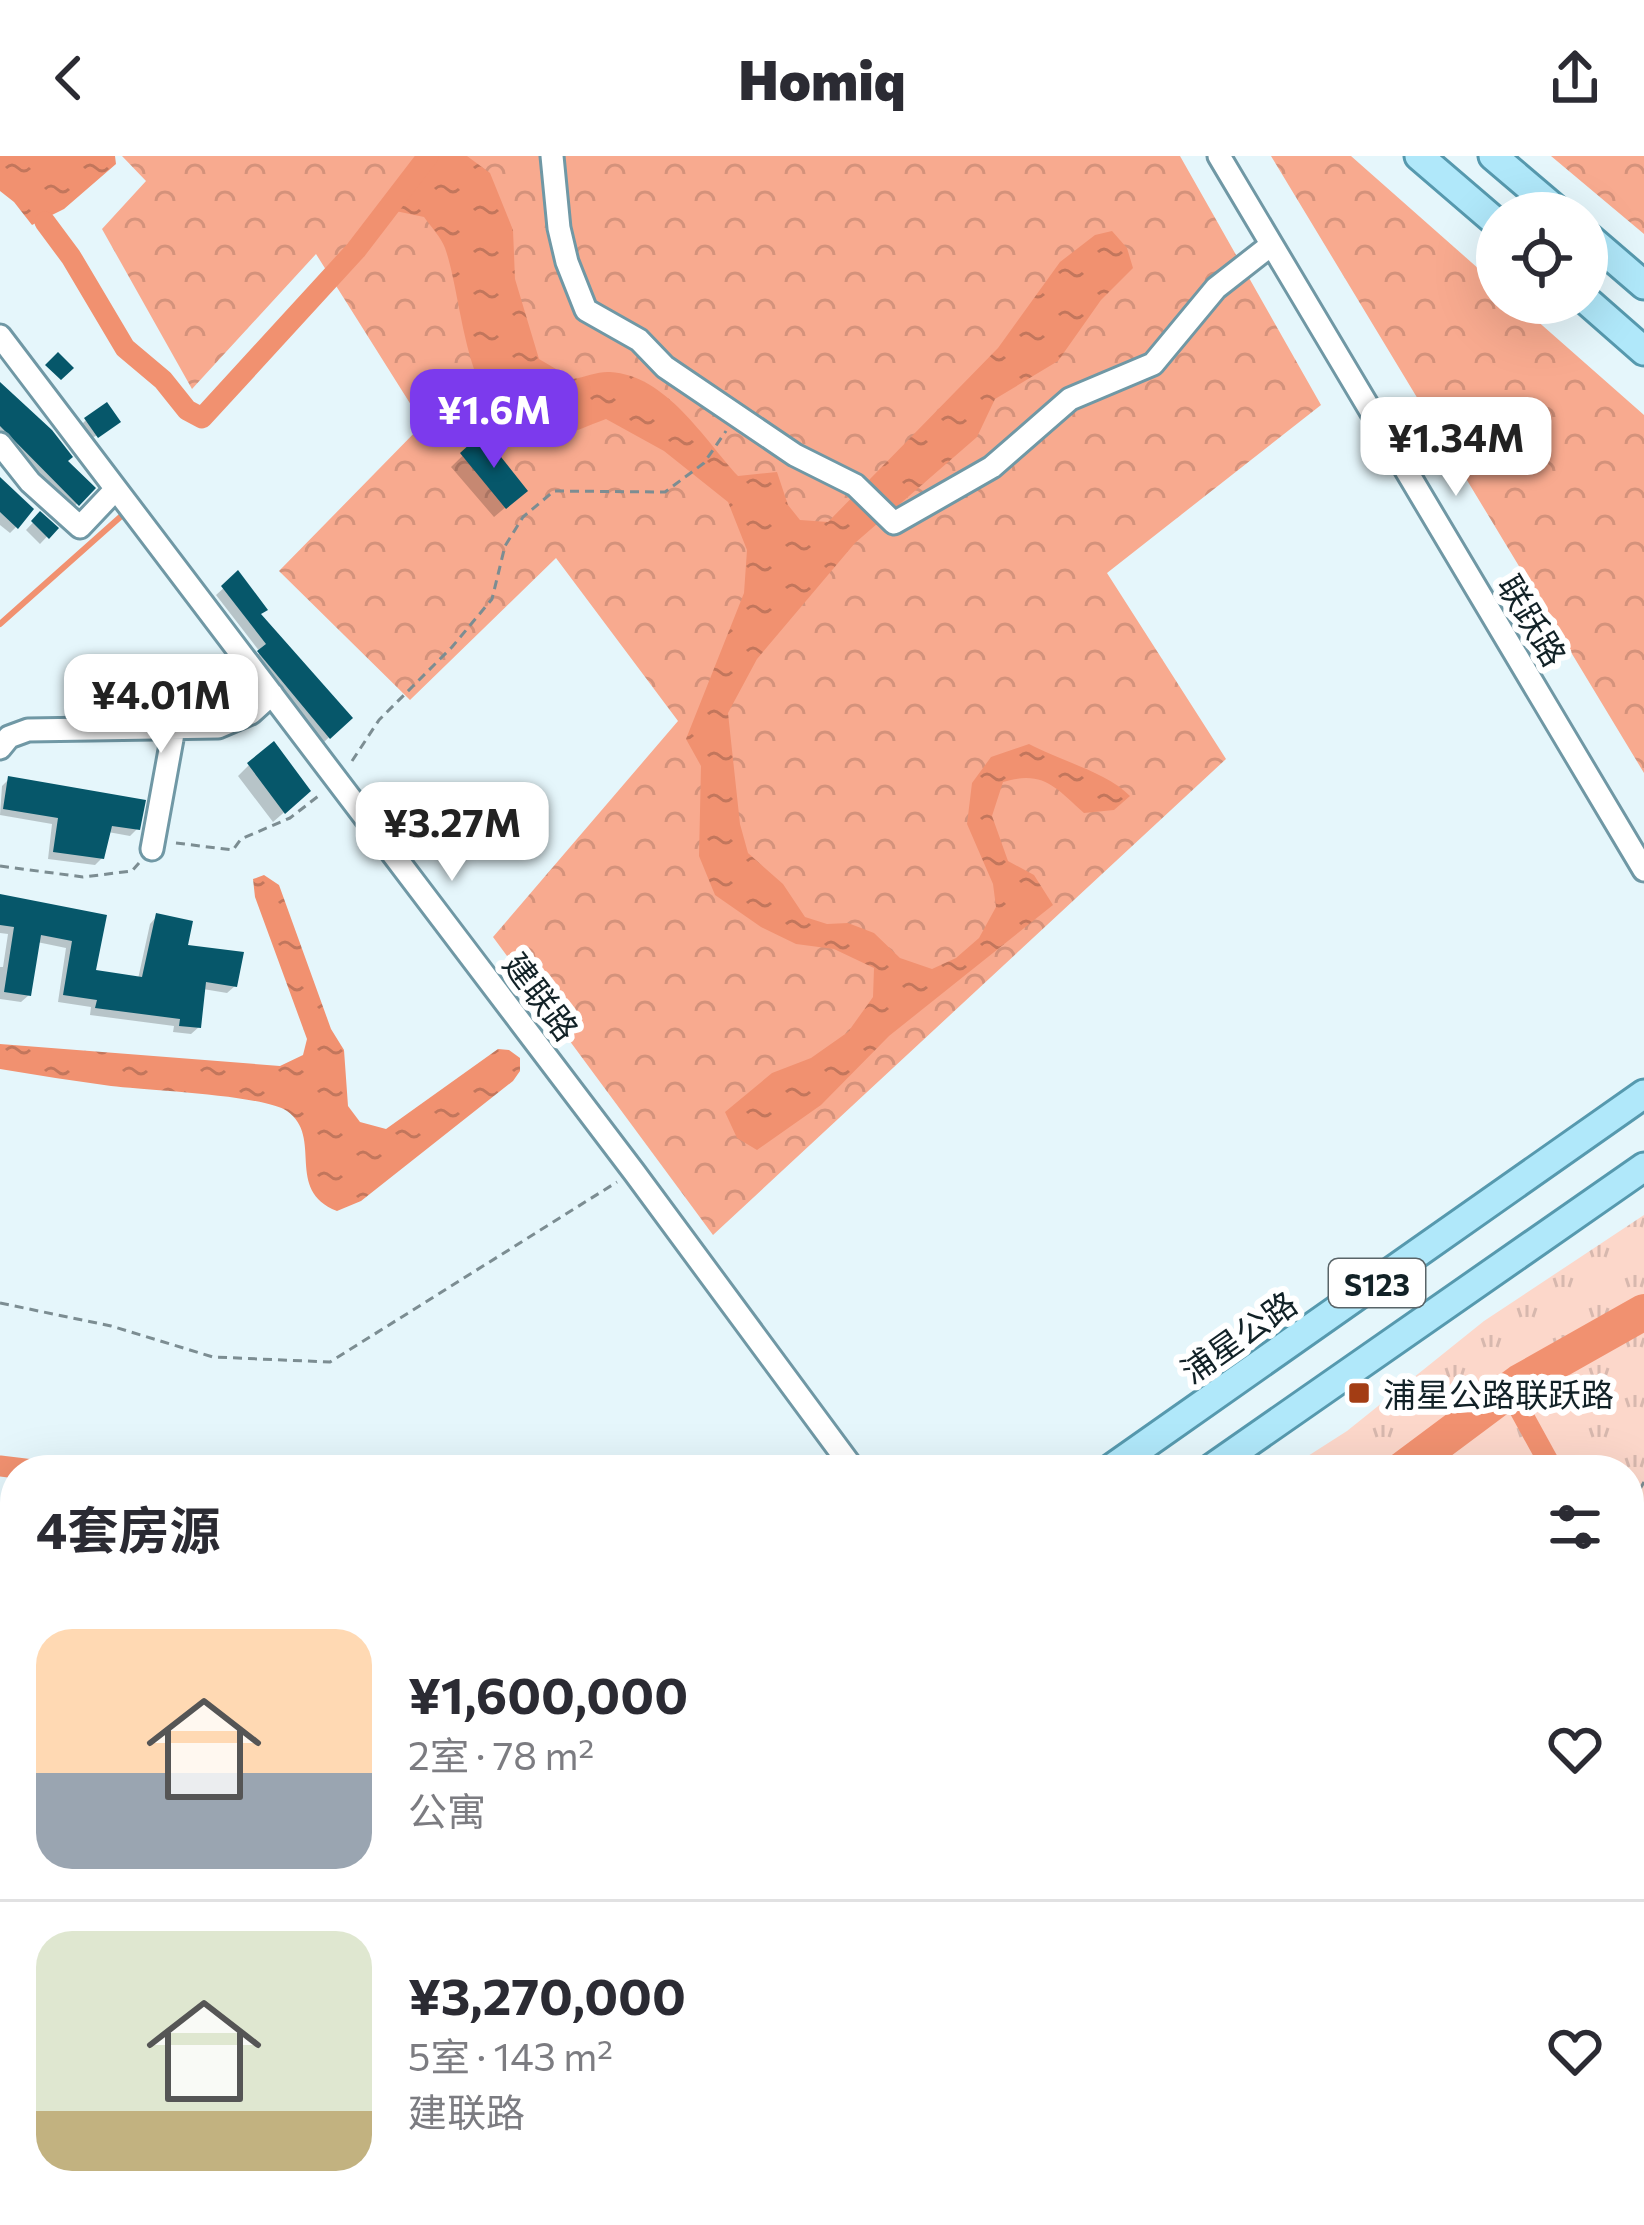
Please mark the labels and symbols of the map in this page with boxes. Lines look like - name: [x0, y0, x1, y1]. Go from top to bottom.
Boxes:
- pin: ¥1.6M: [410, 369, 578, 471]
- pin: ¥1.34M: [1358, 397, 1554, 499]
- street label: 联跃路: [1490, 567, 1576, 673]
- pin: ¥4.01M: [63, 654, 259, 756]
- pin: ¥3.27M: [354, 782, 550, 884]
- street label: 建联路: [496, 944, 588, 1048]
- road number: S123: [1329, 1259, 1425, 1307]
- street label: 浦星公路: [1172, 1281, 1304, 1391]
- place label: 浦星公路联跃路: [1383, 1373, 1614, 1414]
- marker: 浦星公路联跃路: [1346, 1380, 1372, 1406]

